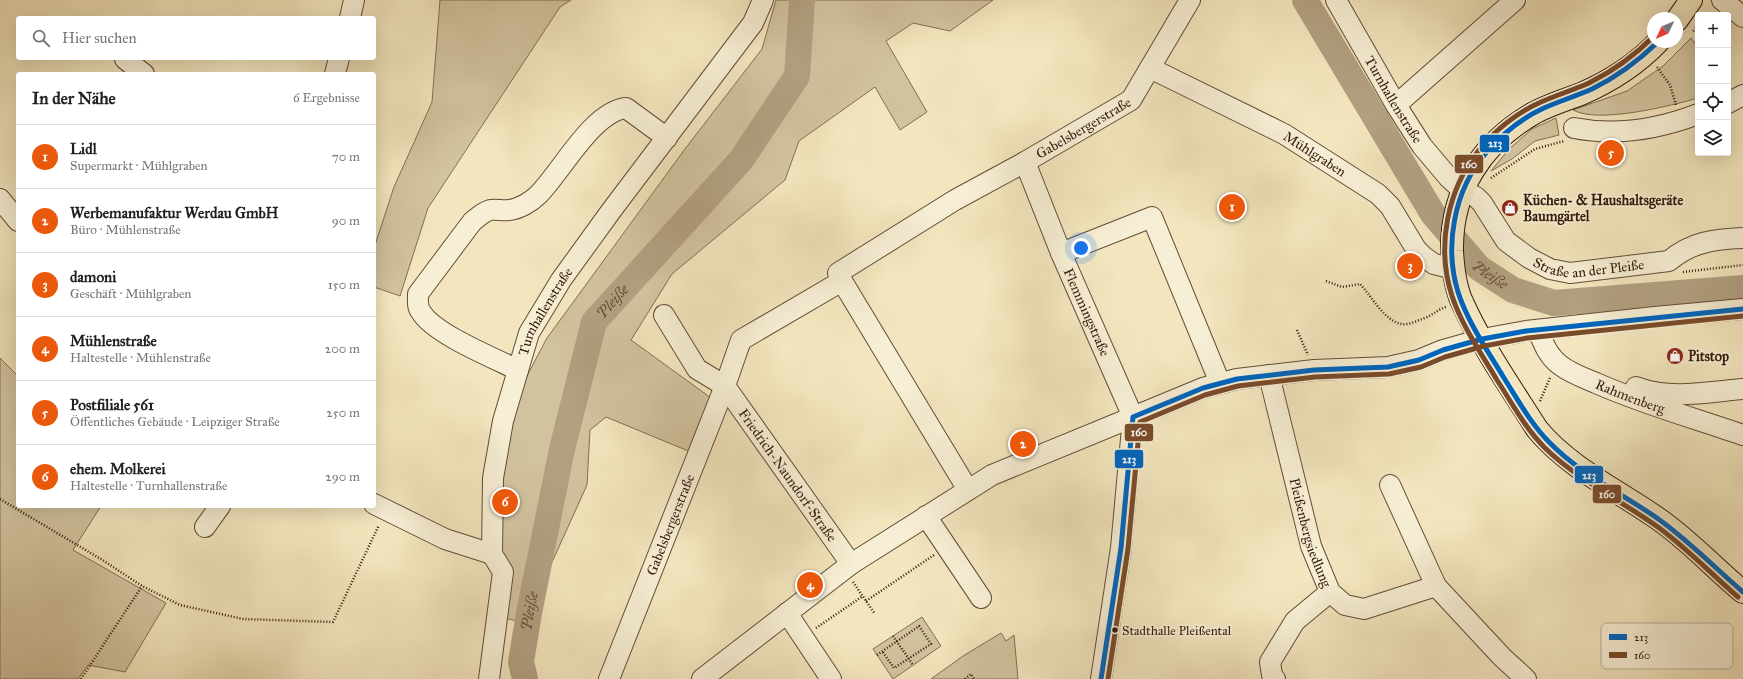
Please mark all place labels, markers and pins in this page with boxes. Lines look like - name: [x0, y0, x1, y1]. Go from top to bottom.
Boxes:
- pin: 5: [1598, 138, 1624, 168]
- pin: 1: [1219, 192, 1245, 222]
- place label: Küchen- & Haushaltsgeräte Baumgärtel: [1523, 192, 1683, 226]
- shop icon: Küchen- & Haushaltsgeräte Baumgärtel: [1500, 198, 1520, 218]
- pin: 3: [1397, 251, 1423, 281]
- shop icon: Pitstop: [1665, 346, 1685, 366]
- place label: Pitstop: [1688, 348, 1729, 366]
- pin: 2: [1010, 429, 1036, 459]
- pin: 6: [492, 487, 518, 517]
- pin: 4: [797, 570, 823, 600]
- place label: Stadthalle Pleißental: [1122, 623, 1232, 639]
- marker: Stadthalle Pleißental: [1110, 625, 1120, 635]

